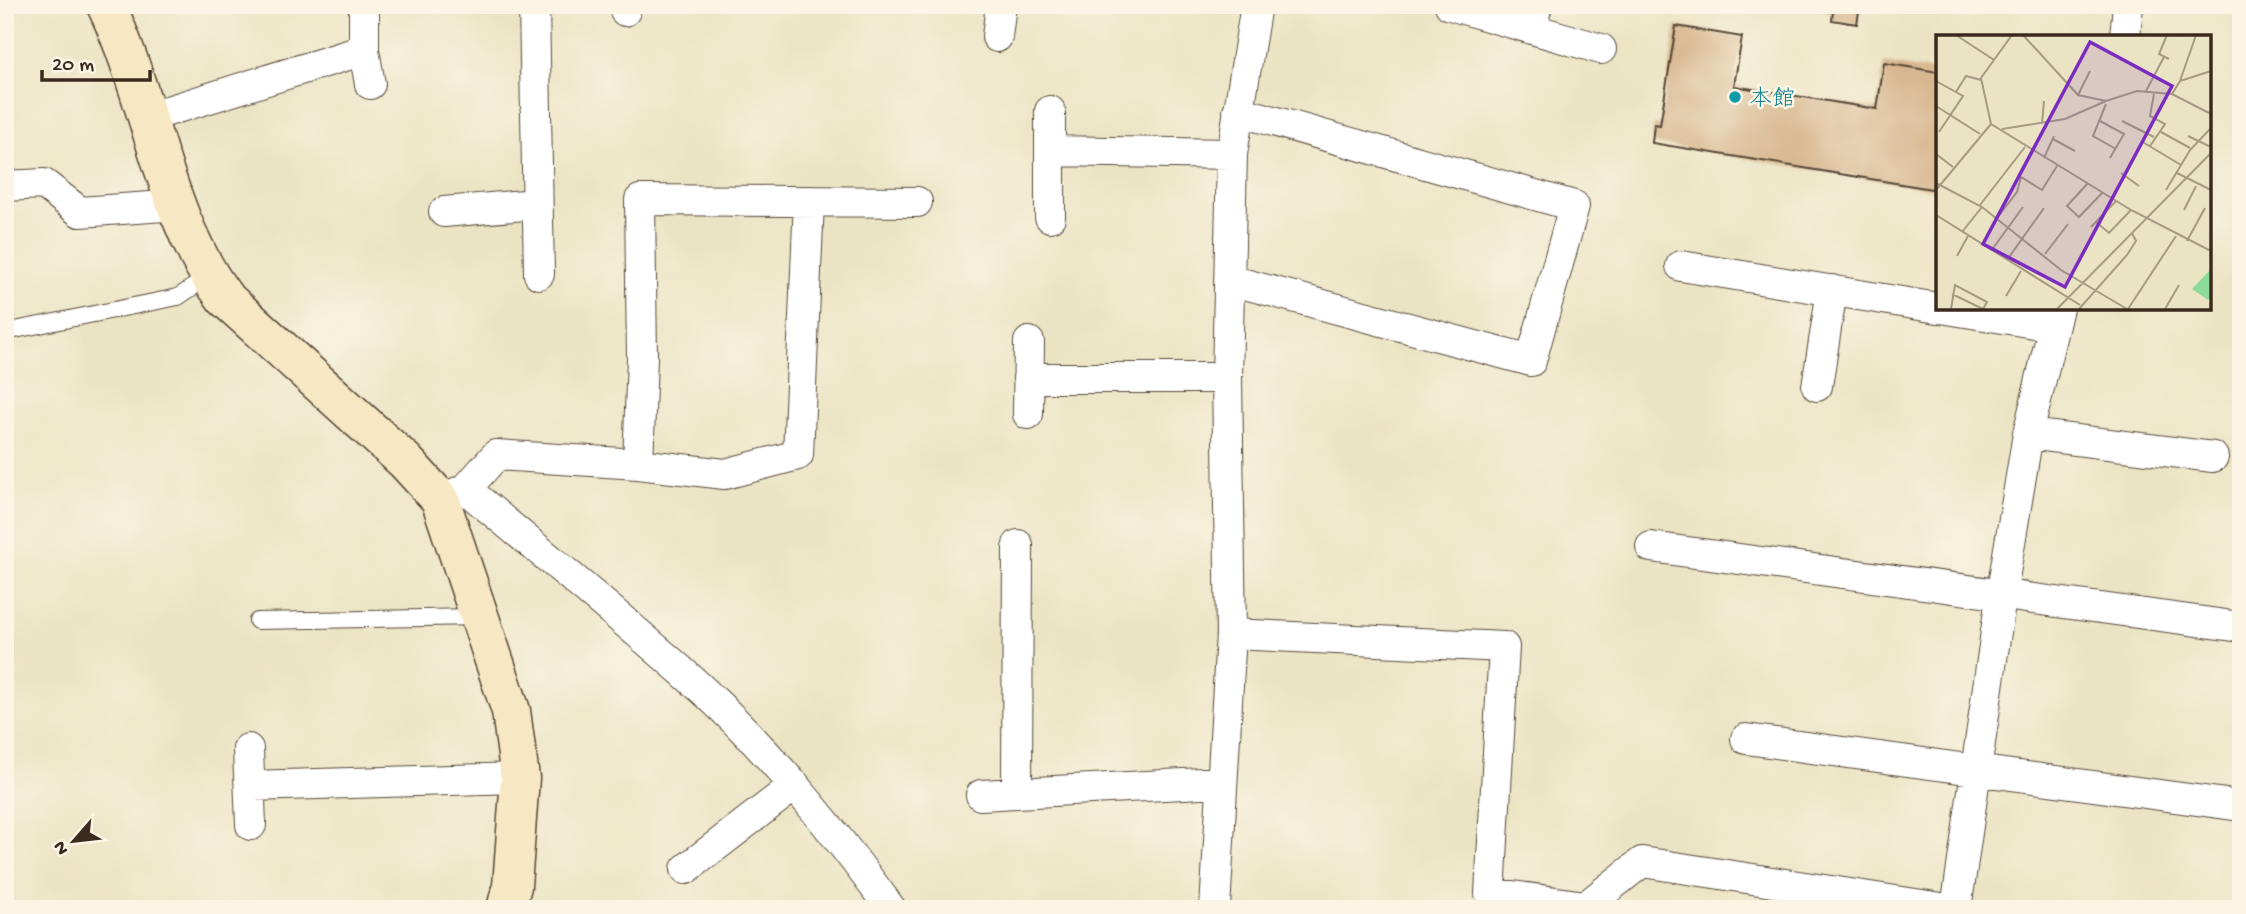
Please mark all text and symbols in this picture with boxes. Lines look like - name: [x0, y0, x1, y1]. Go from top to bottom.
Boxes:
- inset map: [1936, 35, 2211, 310]
- scale bar: [42, 38, 150, 82]
- text: 20 m: [52, 54, 94, 79]
- place label: 本館: [1749, 86, 1795, 114]
- marker: 本館: [1727, 89, 1743, 105]
- north arrow: [38, 806, 108, 876]
- text: N: [49, 836, 75, 858]

